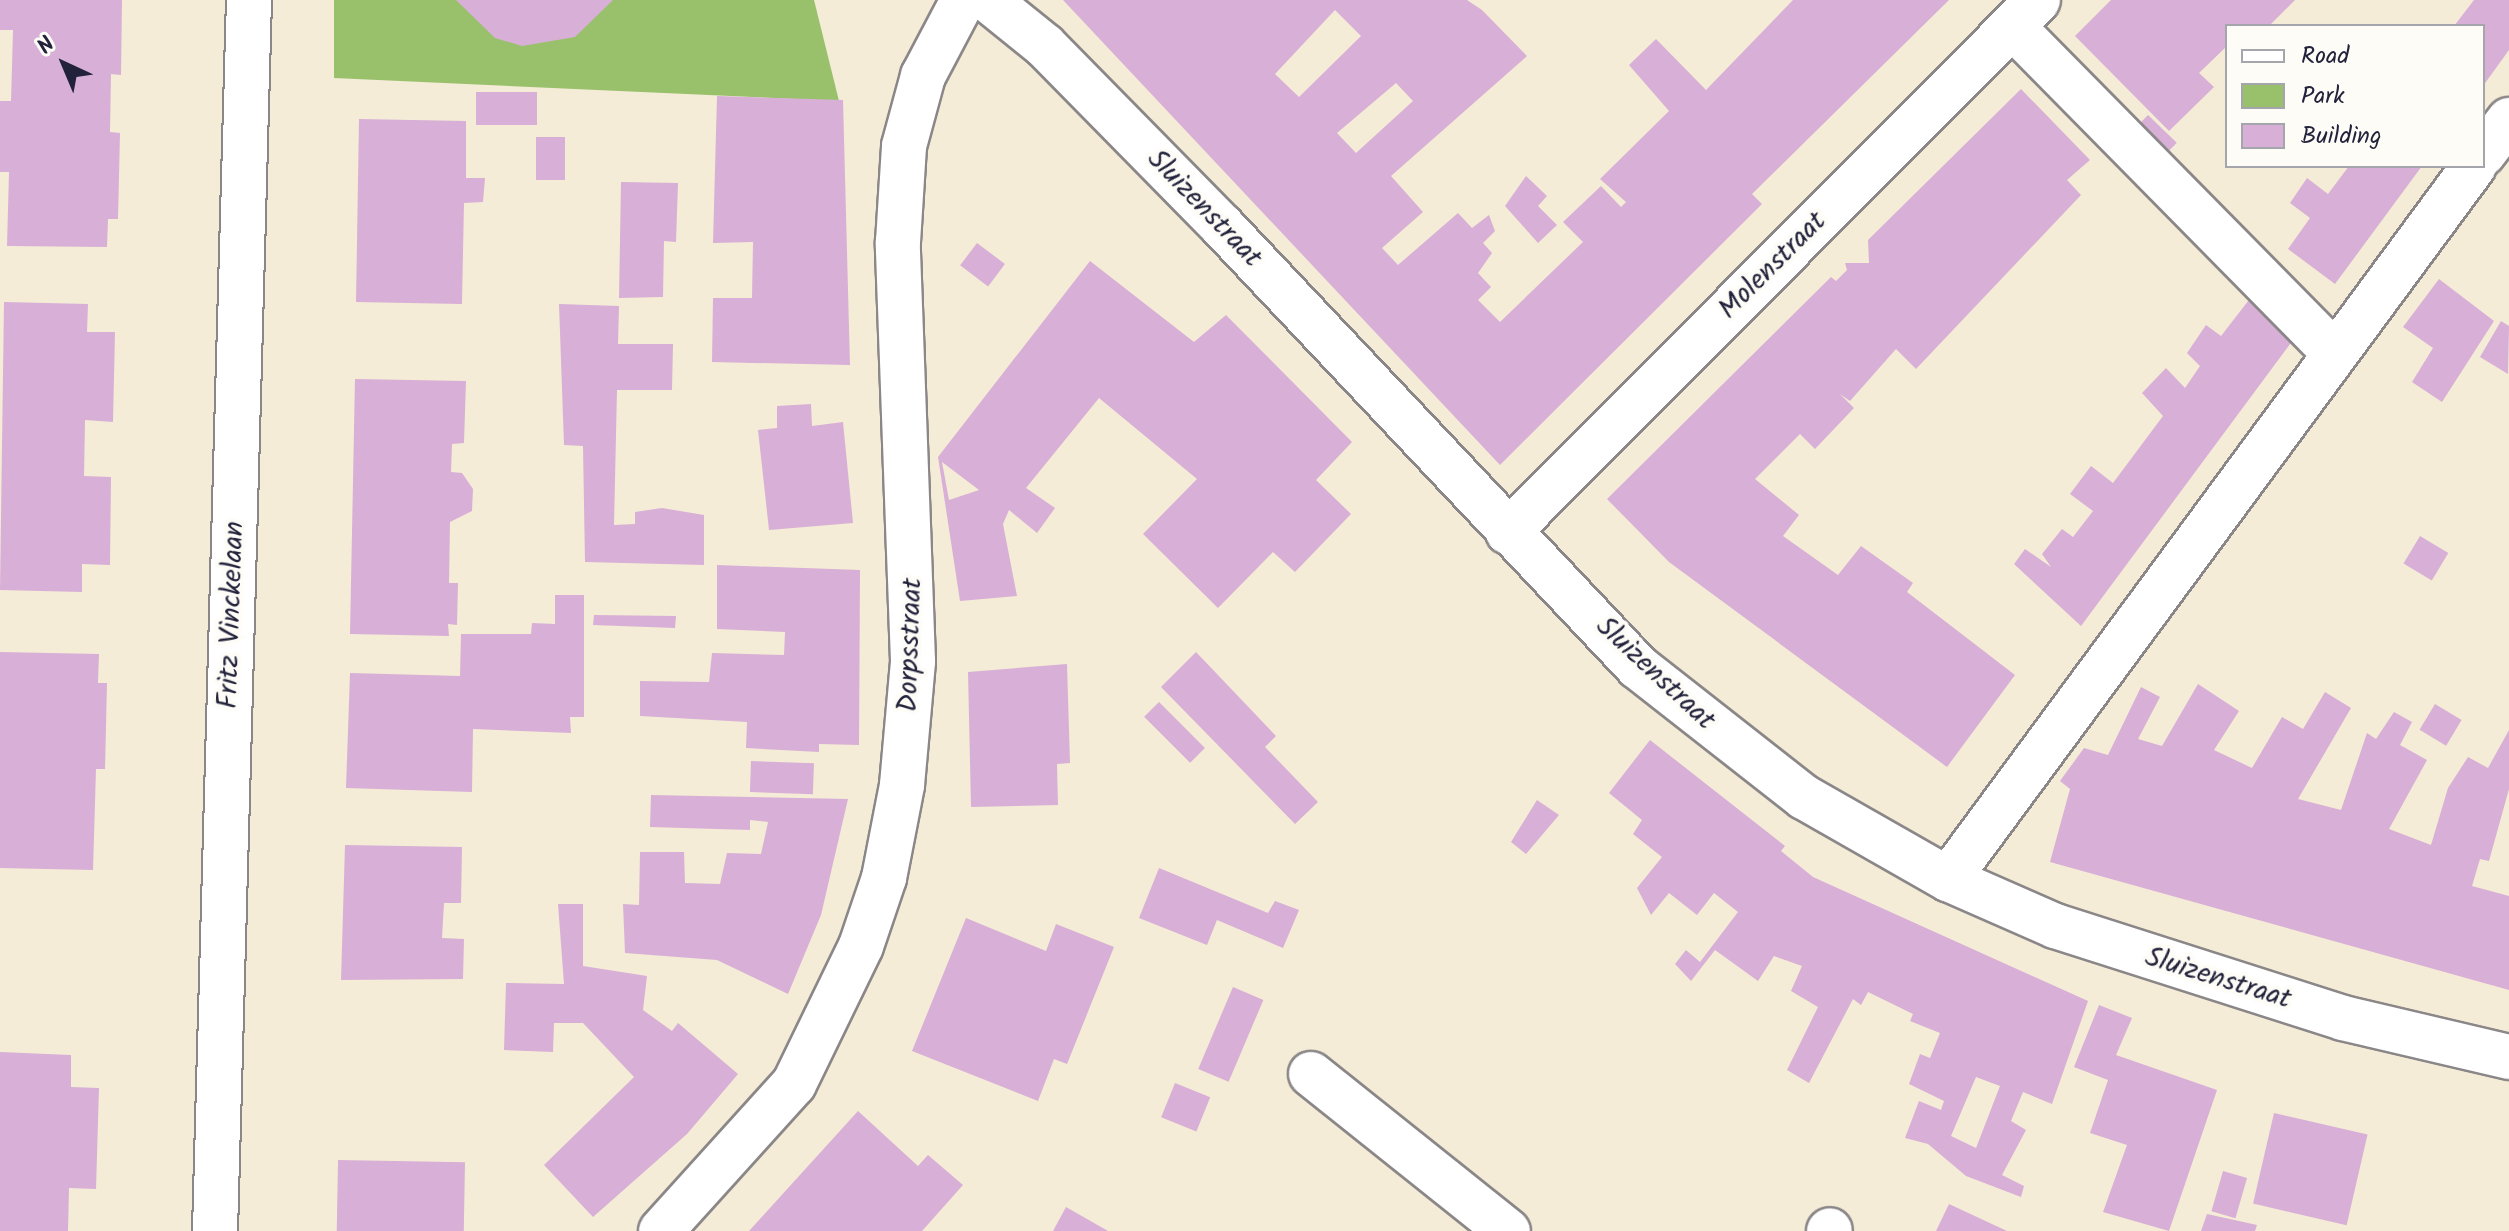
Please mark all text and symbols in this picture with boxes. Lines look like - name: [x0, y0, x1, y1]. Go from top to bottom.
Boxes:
- north arrow: [24, 24, 104, 104]
- legend: [2225, 24, 2485, 168]
- text: N: [30, 29, 64, 64]
- text: Road: [2301, 37, 2349, 76]
- text: Park: [2301, 77, 2345, 116]
- text: Building: [2301, 117, 2381, 156]
- street label: Sluizenstraat: [1140, 143, 1268, 275]
- street label: Molenstraat: [1712, 205, 1834, 327]
- street label: Fritz Vinckelaan: [212, 521, 252, 709]
- street label: Dorpsstraat: [892, 577, 930, 713]
- street label: Sluizenstraat: [1588, 610, 1722, 738]
- street label: Sluizenstraat: [2141, 941, 2295, 1017]

